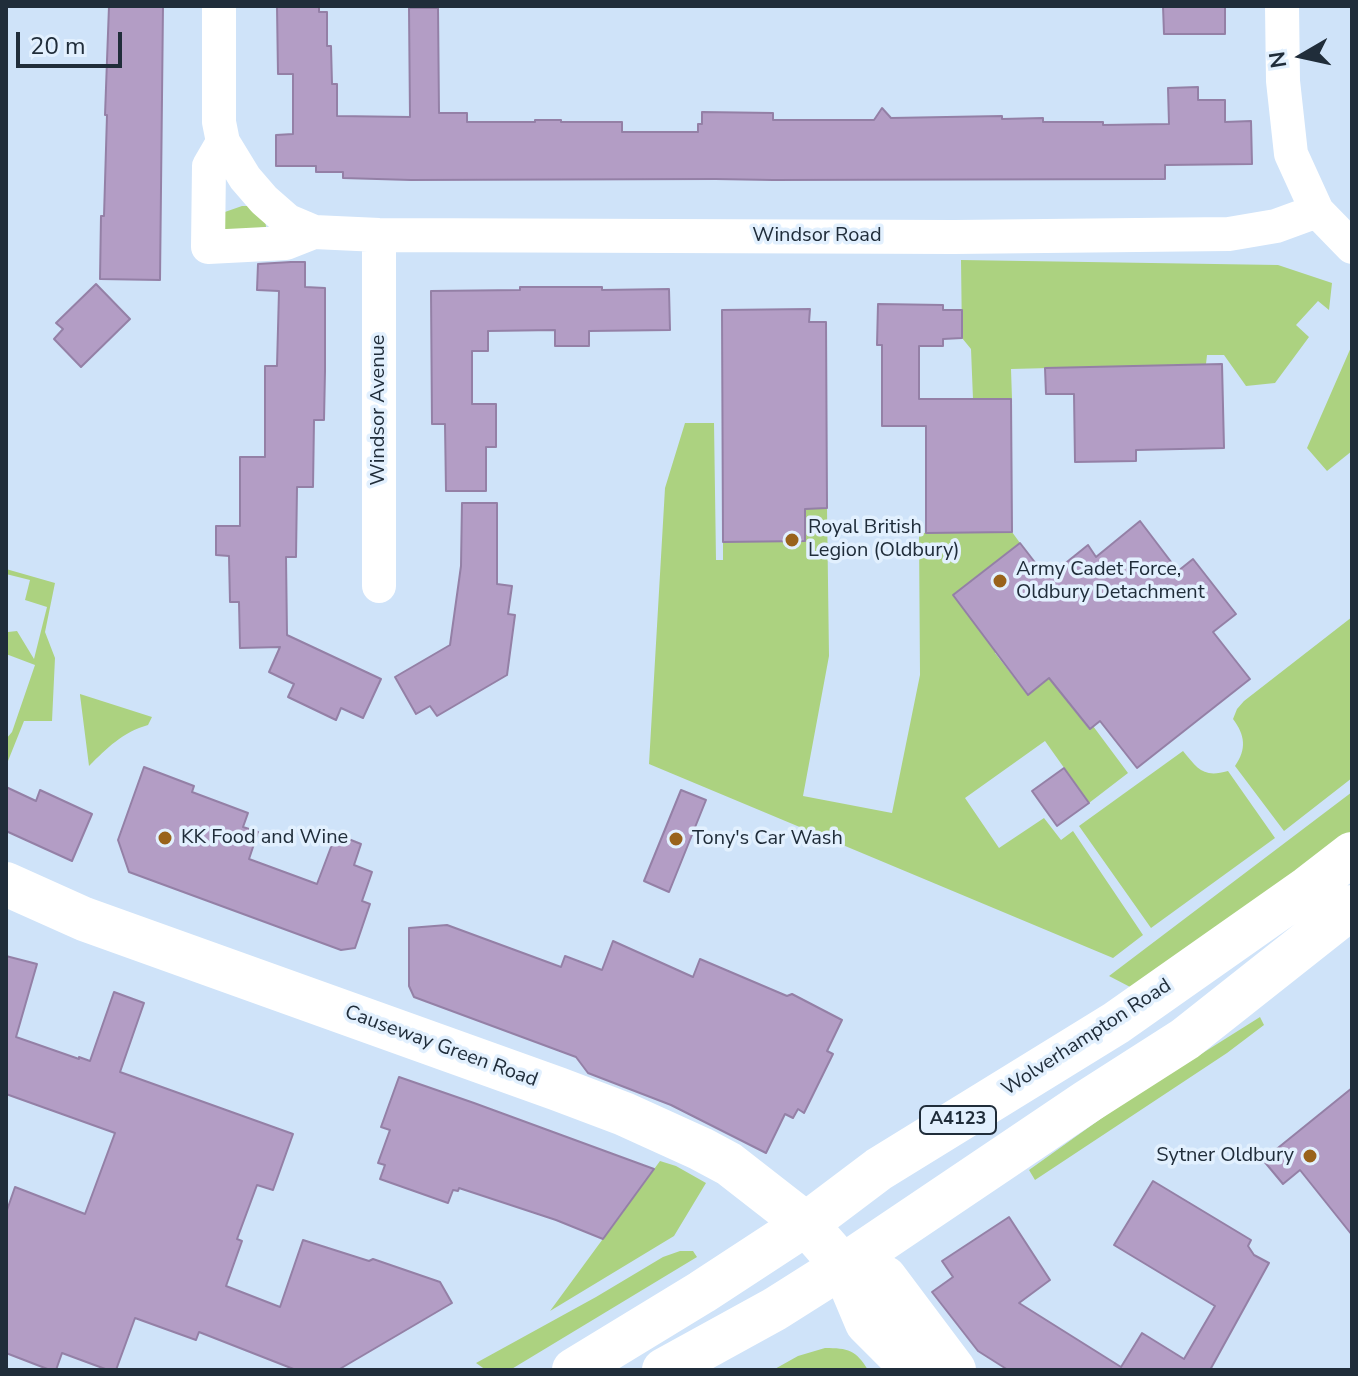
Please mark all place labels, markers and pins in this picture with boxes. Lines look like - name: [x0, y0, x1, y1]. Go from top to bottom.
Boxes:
- place label: Royal British Legion (Oldbury): [808, 516, 960, 563]
- marker: Royal British Legion (Oldbury): [783, 531, 801, 549]
- place label: Army Cadet Force, Oldbury Detachment: [1016, 558, 1205, 605]
- marker: Army Cadet Force, Oldbury Detachment: [991, 572, 1009, 590]
- place label: KK Food and Wine: [181, 826, 348, 850]
- place label: Tony's Car Wash: [692, 827, 843, 851]
- marker: KK Food and Wine: [156, 829, 174, 847]
- marker: Tony's Car Wash: [667, 830, 685, 848]
- place label: Sytner Oldbury: [1156, 1144, 1294, 1168]
- marker: Sytner Oldbury: [1301, 1147, 1319, 1165]

